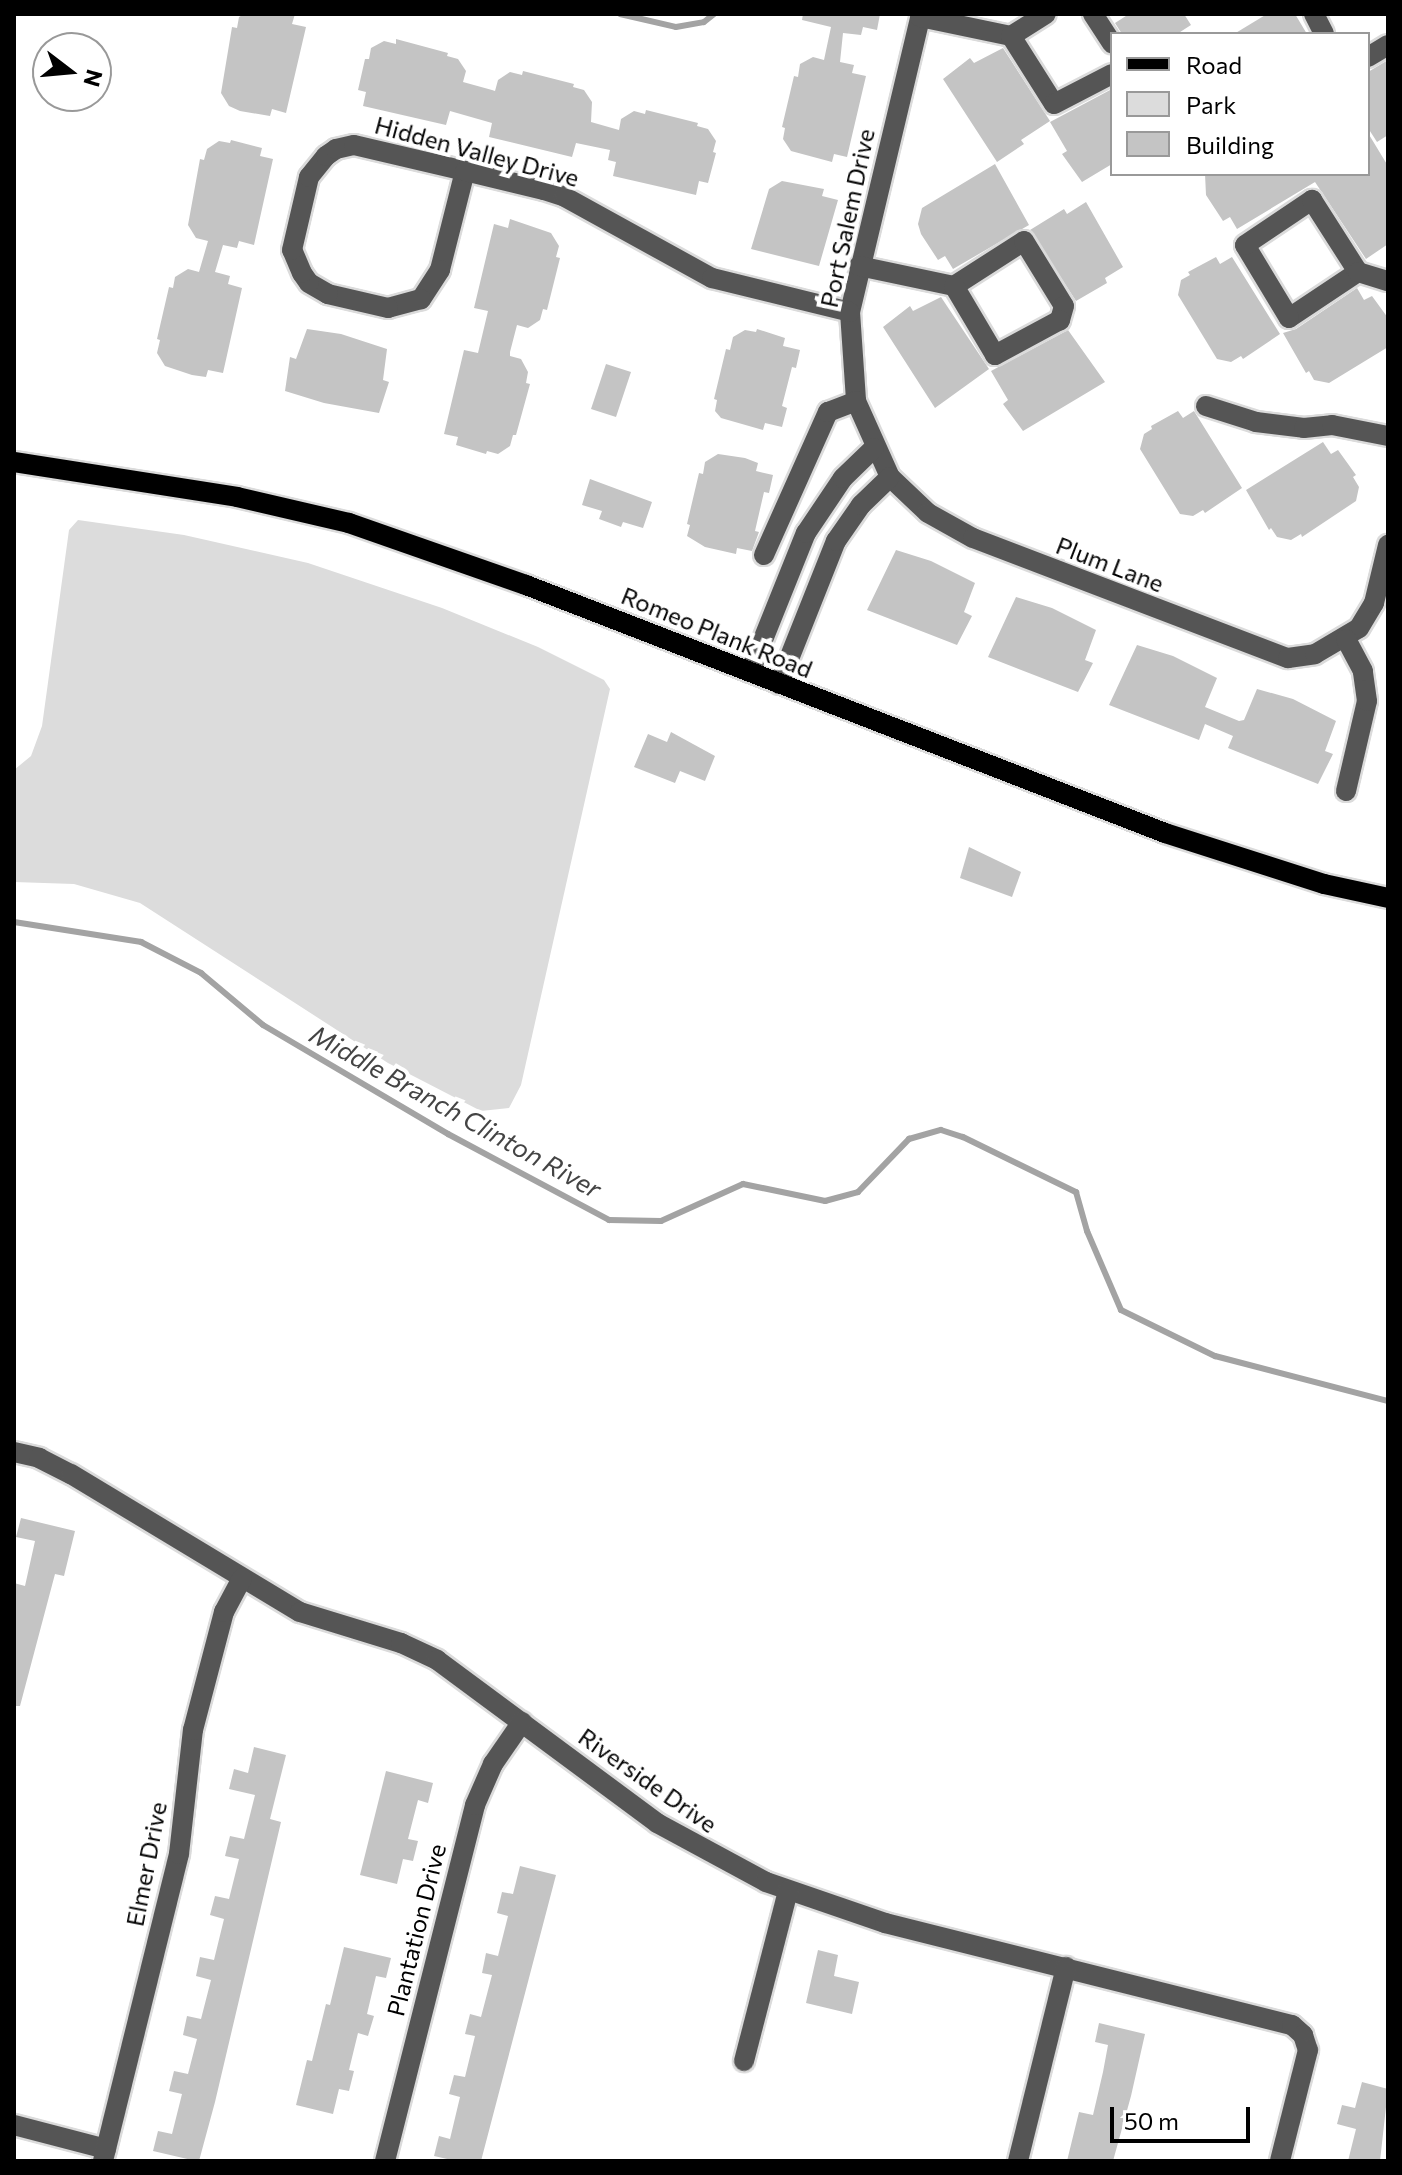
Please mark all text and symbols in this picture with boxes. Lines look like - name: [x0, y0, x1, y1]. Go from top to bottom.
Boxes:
- north arrow: [32, 32, 112, 112]
- legend: [1110, 32, 1370, 176]
- text: Road: [1186, 50, 1242, 79]
- text: N: [78, 67, 109, 90]
- text: Park: [1186, 90, 1236, 119]
- street label: Hidden Valley Drive: [372, 110, 582, 192]
- street label: Port Salem Drive: [814, 126, 880, 310]
- text: Building: [1186, 130, 1274, 159]
- street label: Plum Lane: [1052, 530, 1168, 598]
- street label: Romeo Plank Road: [617, 581, 817, 683]
- water label: Middle Branch Clinton River: [305, 1018, 607, 1204]
- street label: Riverside Drive: [573, 1722, 723, 1838]
- street label: Elmer Drive: [120, 1799, 172, 1929]
- street label: Plantation Drive: [381, 1841, 451, 2019]
- scale bar: [1114, 2091, 1254, 2141]
- text: 50 m: [1124, 2106, 1179, 2135]

